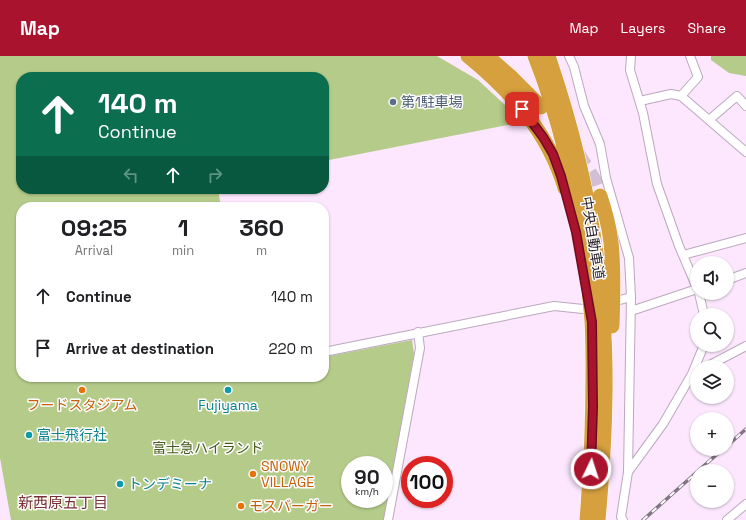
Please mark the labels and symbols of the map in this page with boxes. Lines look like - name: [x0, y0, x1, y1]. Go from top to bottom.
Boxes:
- pin: [505, 92, 539, 126]
- place label: 第1駐車場: [401, 93, 463, 111]
- marker: 第1駐車場: [388, 97, 398, 107]
- street label: 中央自動車道: [578, 195, 608, 281]
- marker: フードスタジアム: [77, 385, 87, 395]
- marker: Fujiyama: [223, 385, 233, 395]
- place label: フードスタジアム: [26, 396, 138, 414]
- place label: Fujiyama: [198, 396, 258, 414]
- place label: 富士飛行社: [37, 426, 107, 444]
- marker: 富士飛行社: [24, 430, 34, 440]
- park label: 富士急ハイランド: [152, 439, 264, 457]
- position arrow: [570, 448, 612, 490]
- speed limit sign: 100: [401, 456, 453, 508]
- place label: SNOWY VILLAGE: [261, 457, 314, 491]
- marker: SNOWY VILLAGE: [248, 469, 258, 479]
- place label: トンデミーナ: [128, 475, 212, 493]
- marker: トンデミーナ: [115, 479, 125, 489]
- district label: 新西原五丁目: [18, 493, 108, 512]
- place label: モスバーガー: [249, 497, 333, 515]
- marker: モスバーガー: [236, 501, 246, 511]

